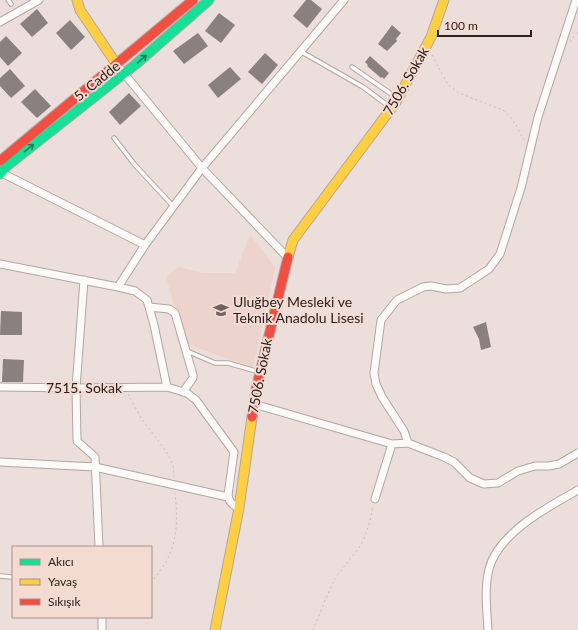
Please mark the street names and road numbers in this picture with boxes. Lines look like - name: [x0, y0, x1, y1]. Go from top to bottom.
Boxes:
- street label: 7506. Sokak: [379, 43, 432, 118]
- street label: 5. Cadde: [70, 57, 123, 104]
- street label: 7506. Sokak: [244, 336, 275, 415]
- street label: 7515. Sokak: [46, 379, 123, 396]

